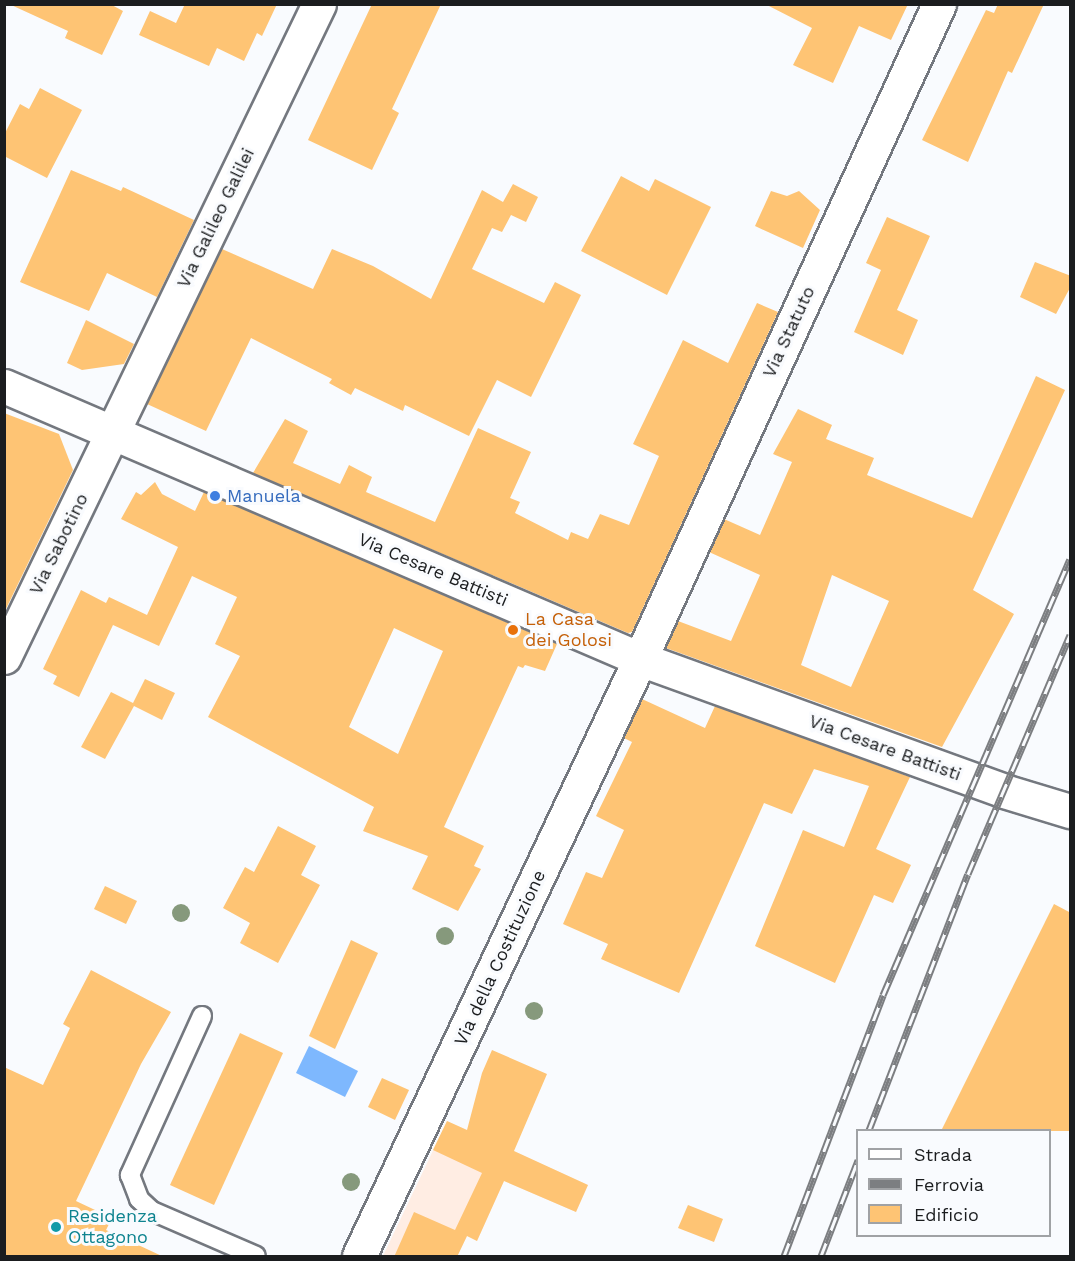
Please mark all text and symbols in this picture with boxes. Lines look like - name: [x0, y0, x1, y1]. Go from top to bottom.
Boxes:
- street label: Via Galileo Galilei: [173, 144, 259, 292]
- street label: Via Statuto: [758, 283, 820, 381]
- place label: Manuela: [227, 485, 301, 507]
- marker: Manuela: [208, 489, 222, 503]
- street label: Via Sabotino: [25, 490, 93, 598]
- street label: Via Cesare Battisti: [355, 529, 511, 611]
- place label: La Casa dei Golosi: [525, 609, 612, 652]
- marker: La Casa dei Golosi: [506, 623, 520, 637]
- street label: Via Cesare Battisti: [806, 710, 964, 786]
- street label: Via della Costituzione: [450, 866, 550, 1050]
- legend: [856, 1129, 1051, 1237]
- text: Strada: [914, 1144, 972, 1165]
- text: Ferrovia: [914, 1174, 984, 1195]
- text: Edificio: [914, 1204, 979, 1225]
- place label: Residenza Ottagono: [68, 1206, 157, 1248]
- marker: Residenza Ottagono: [49, 1220, 63, 1234]

